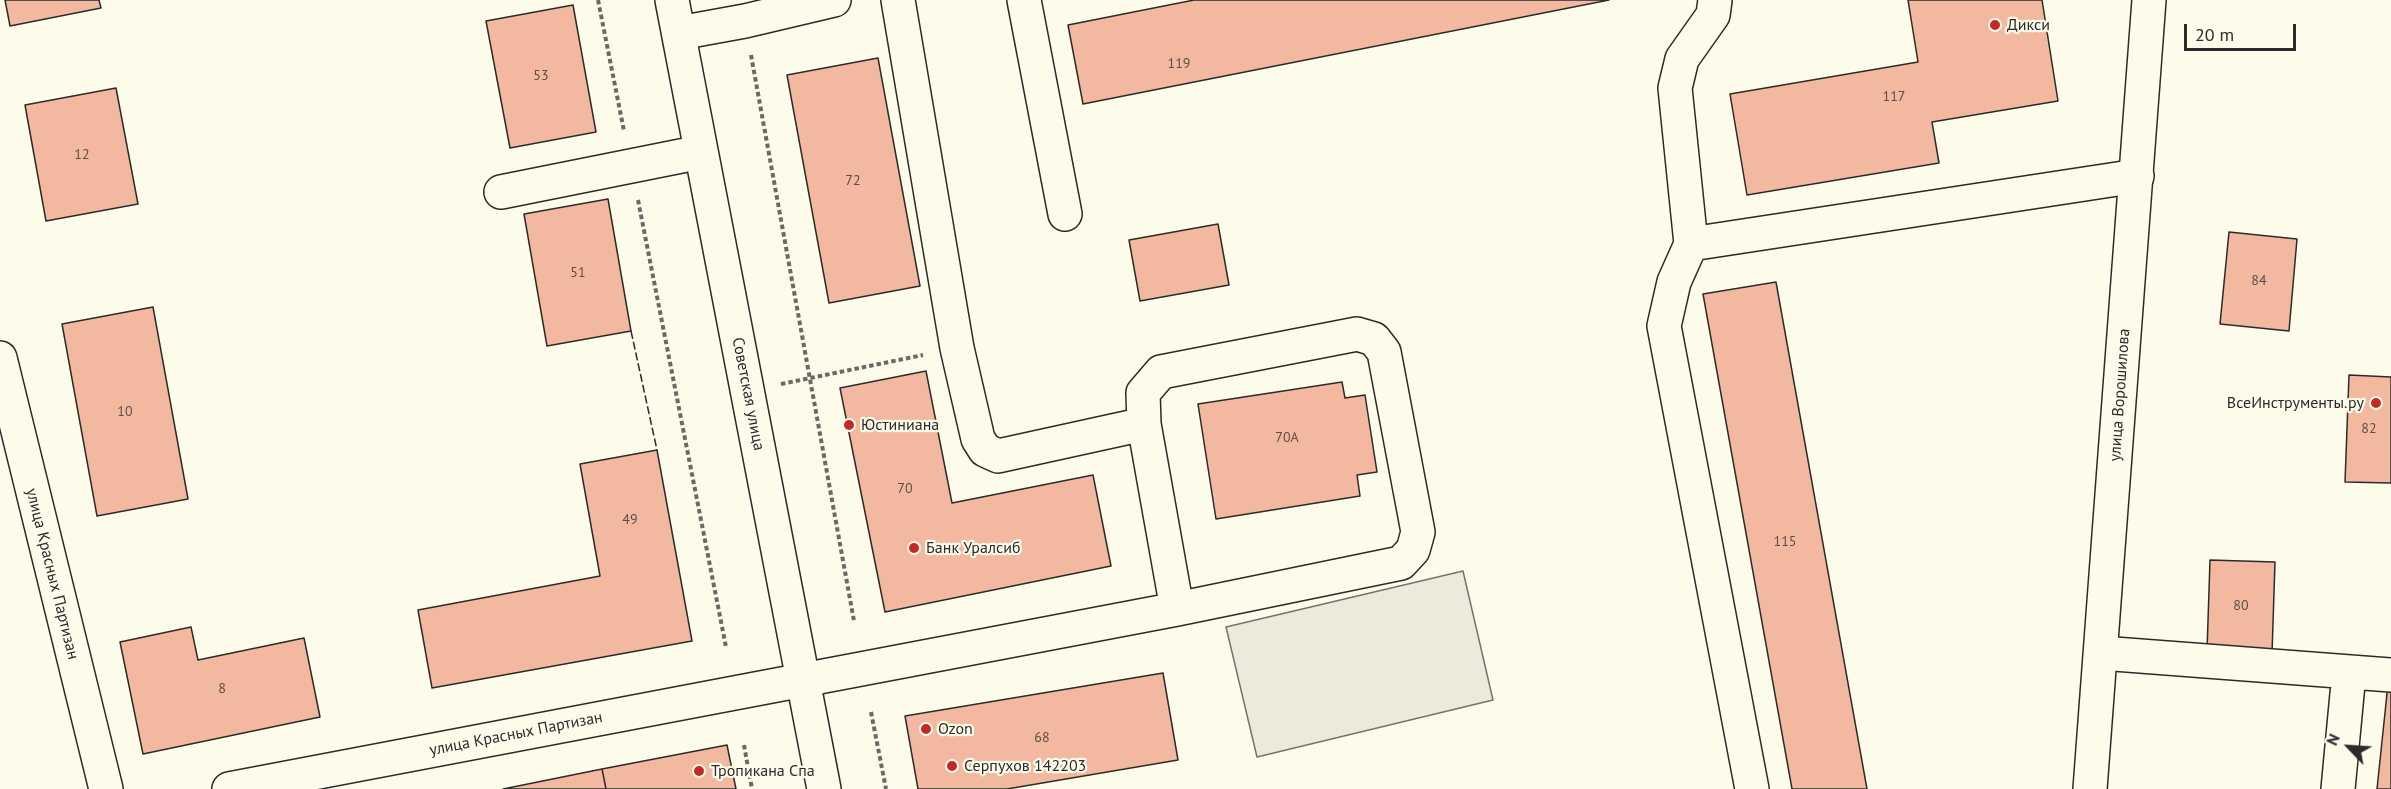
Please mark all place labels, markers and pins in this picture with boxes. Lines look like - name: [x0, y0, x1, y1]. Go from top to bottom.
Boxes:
- place label: Дикси: [2007, 15, 2050, 35]
- marker: Дикси: [1988, 18, 2002, 32]
- place label: ВсеИнструменты.ру: [2227, 393, 2364, 413]
- marker: ВсеИнструменты.ру: [2369, 396, 2383, 410]
- place label: Юстиниана: [861, 415, 939, 435]
- marker: Юстиниана: [842, 418, 856, 432]
- place label: Банк Уралсиб: [926, 538, 1020, 558]
- marker: Банк Уралсиб: [907, 541, 921, 555]
- place label: Ozon: [938, 719, 973, 739]
- marker: Ozon: [919, 722, 933, 736]
- place label: Серпухов 142203: [964, 756, 1086, 776]
- marker: Серпухов 142203: [945, 759, 959, 773]
- place label: Тропикана Спа: [711, 761, 815, 781]
- marker: Тропикана Спа: [692, 764, 706, 778]

